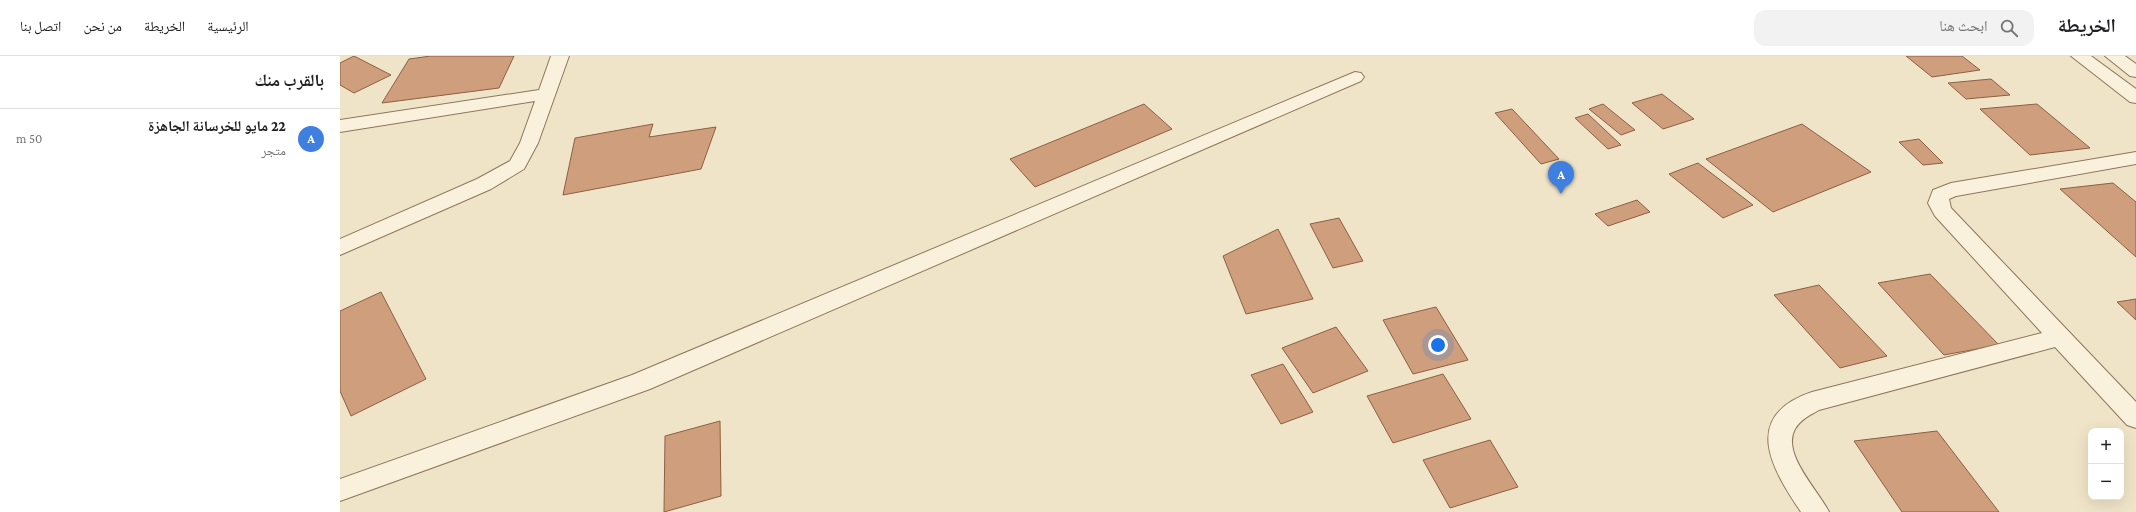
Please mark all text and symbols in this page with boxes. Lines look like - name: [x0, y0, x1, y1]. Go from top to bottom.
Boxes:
- search box: [1754, 10, 2034, 46]
- text: الخريطة: [2058, 15, 2116, 36]
- icon: search: [1998, 17, 2020, 39]
- text: اتصل بنا: [20, 18, 61, 34]
- text: من نحن: [83, 18, 122, 34]
- text: الخريطة: [144, 18, 185, 34]
- text: الرئيسية: [207, 18, 249, 34]
- text: ابحث هنا: [1939, 18, 1988, 34]
- text: بالقرب منك: [254, 71, 324, 90]
- text: 22 مايو للخرسانة الجاهزة: [148, 118, 286, 134]
- text: 50 m: [16, 131, 42, 146]
- text: A: [307, 131, 315, 146]
- text: متجر: [261, 143, 286, 158]
- pin: A: [1548, 161, 1574, 194]
- your location: [1428, 335, 1448, 355]
- map controls: [2088, 428, 2124, 500]
- button: +: [2088, 428, 2124, 464]
- button: −: [2088, 464, 2124, 500]

